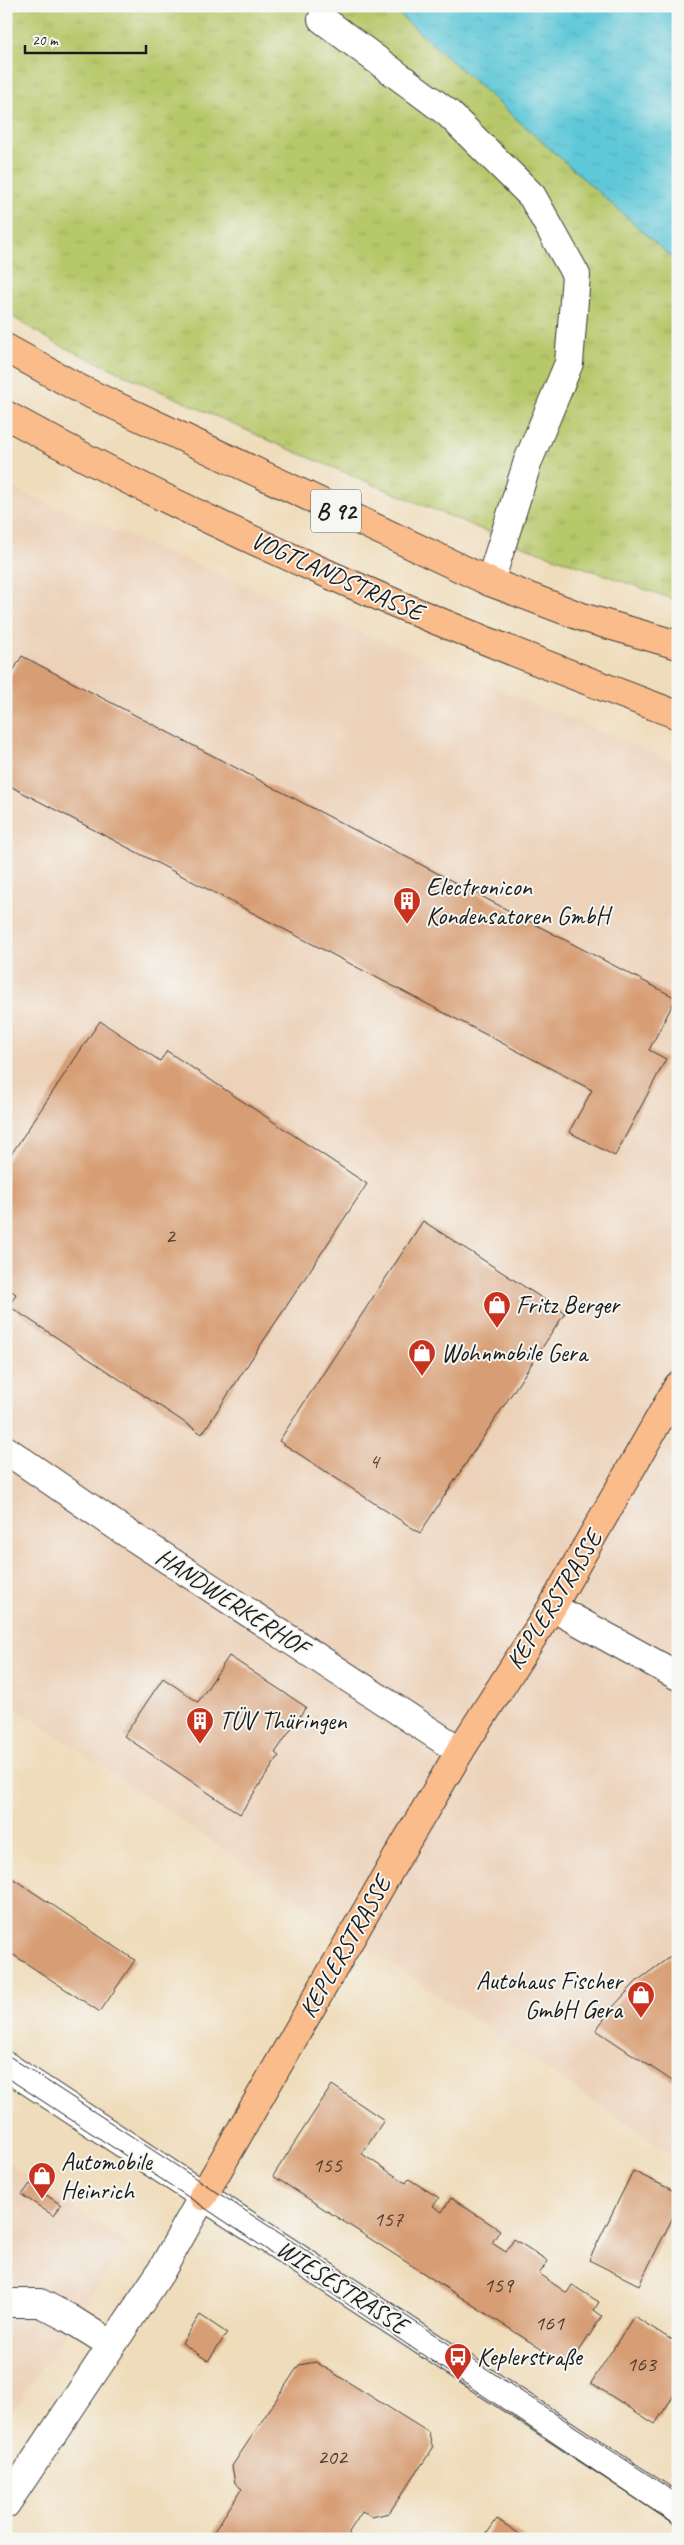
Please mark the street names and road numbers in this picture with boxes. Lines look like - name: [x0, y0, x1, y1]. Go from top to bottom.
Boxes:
- road number: B 92: [311, 490, 361, 532]
- street label: VOGTLANDSTRASSE: [246, 524, 431, 629]
- street label: KEPLERSTRASSE: [499, 1522, 611, 1676]
- street label: HANDWERKERHOF: [150, 1541, 318, 1666]
- street label: KEPLERSTRASSE: [292, 1868, 400, 2023]
- street label: WIESESTRASSE: [270, 2233, 416, 2343]

